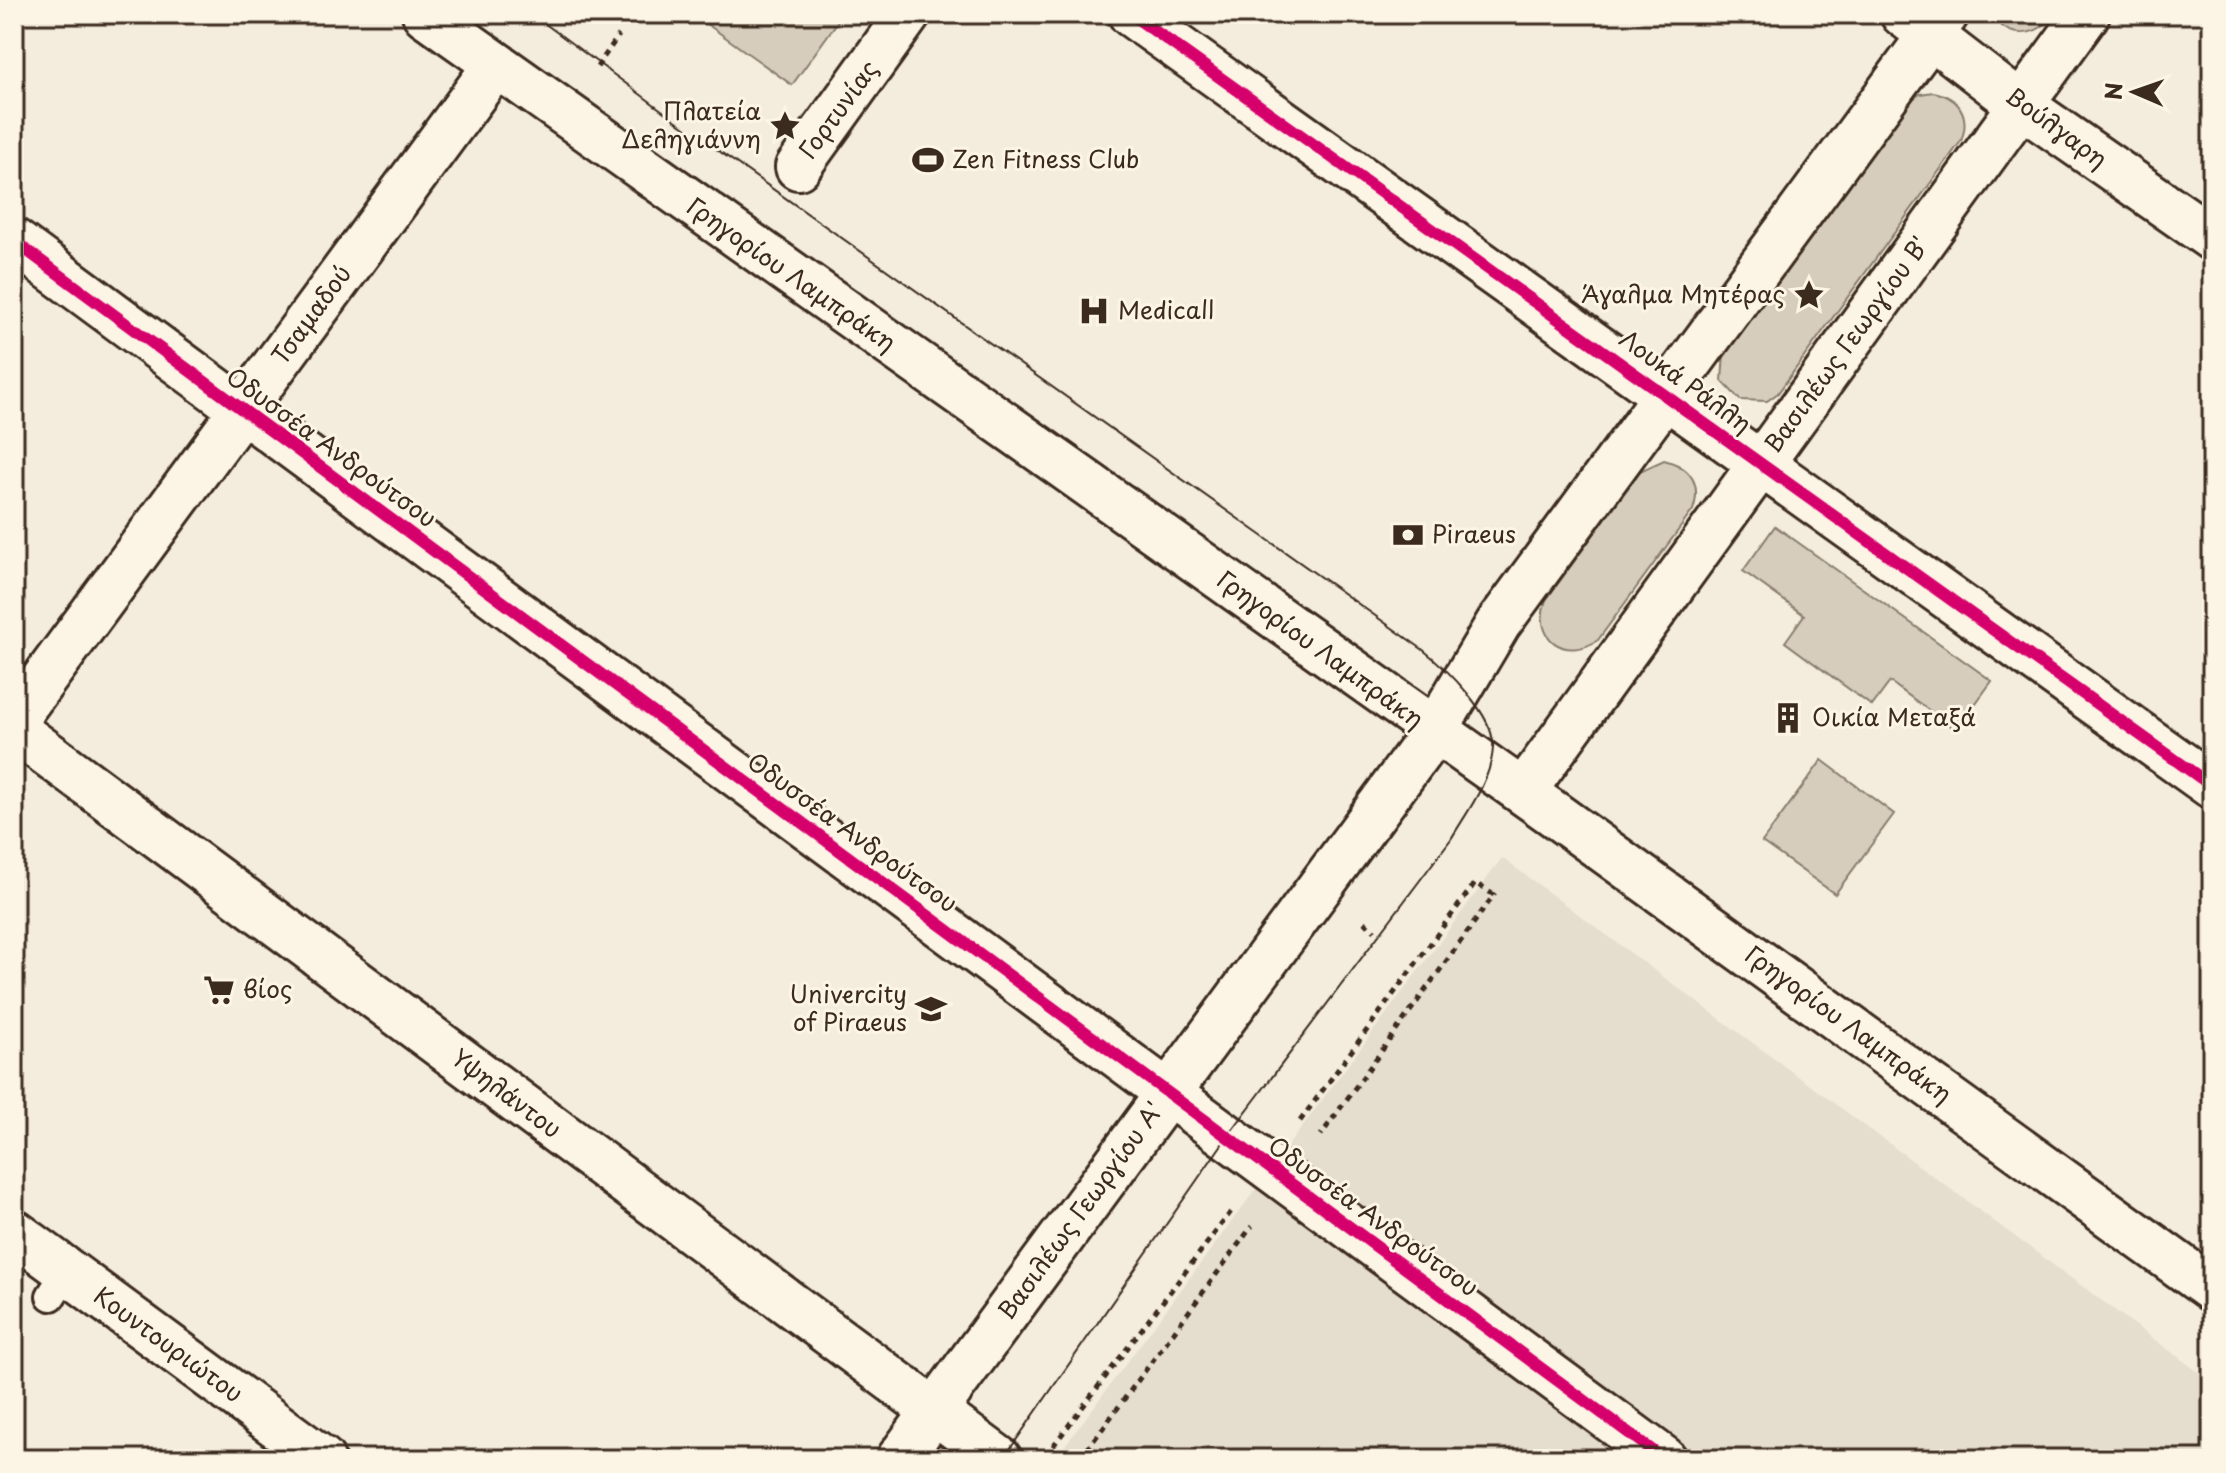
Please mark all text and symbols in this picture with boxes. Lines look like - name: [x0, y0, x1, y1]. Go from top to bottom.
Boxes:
- street label: Γορτυνίας: [789, 52, 886, 166]
- north arrow: [2094, 52, 2174, 132]
- street label: Βούλγαρη: [1999, 77, 2116, 176]
- text: N: [2096, 82, 2129, 101]
- place label: Πλατεία Δεληγιάννη: [622, 92, 761, 156]
- place icon: Πλατεία Δεληγιάννη: [768, 109, 802, 143]
- place label: Zen Fitness Club: [952, 140, 1139, 176]
- sports icon: Zen Fitness Club: [911, 143, 945, 177]
- street label: Γρηγορίου Λαμπράκη: [680, 188, 904, 359]
- street label: Βασιλέως Γεωργίου Β': [1754, 228, 1936, 460]
- street label: Τσαμαδού: [262, 257, 359, 371]
- place label: Άγαλμα Μητέρας: [1581, 275, 1785, 311]
- place icon: Άγαλμα Μητέρας: [1792, 278, 1826, 312]
- place label: Medicall: [1118, 291, 1214, 327]
- hospital icon: Medicall: [1077, 294, 1111, 328]
- street label: Λουκά Ράλλη: [1613, 320, 1760, 441]
- street label: Οδυσσέα Ανδρούτσου: [220, 358, 445, 535]
- place label: Piraeus: [1432, 515, 1516, 551]
- bank icon: Piraeus: [1391, 518, 1425, 552]
- street label: Γρηγορίου Λαμπράκη: [1210, 561, 1432, 736]
- place label: Οικία Μεταξά: [1812, 698, 1976, 734]
- building icon: Οικία Μεταξά: [1771, 701, 1805, 735]
- street label: Οδυσσέα Ανδρούτσου: [741, 743, 966, 920]
- street label: Γρηγορίου Λαμπράκη: [1738, 936, 1960, 1111]
- place label: βίος: [243, 970, 292, 1006]
- supermarket icon: βίος: [202, 973, 236, 1007]
- place label: Univercity of Piraeus: [789, 975, 907, 1039]
- school or university icon: Univercity of Piraeus: [914, 992, 948, 1026]
- street label: Υψηλάντου: [445, 1039, 570, 1146]
- street label: Βασιλέως Γεωργίου Α': [988, 1093, 1171, 1326]
- street label: Οδυσσέα Ανδρούτσου: [1262, 1127, 1487, 1304]
- street label: Κουντουριώτου: [87, 1277, 251, 1410]

